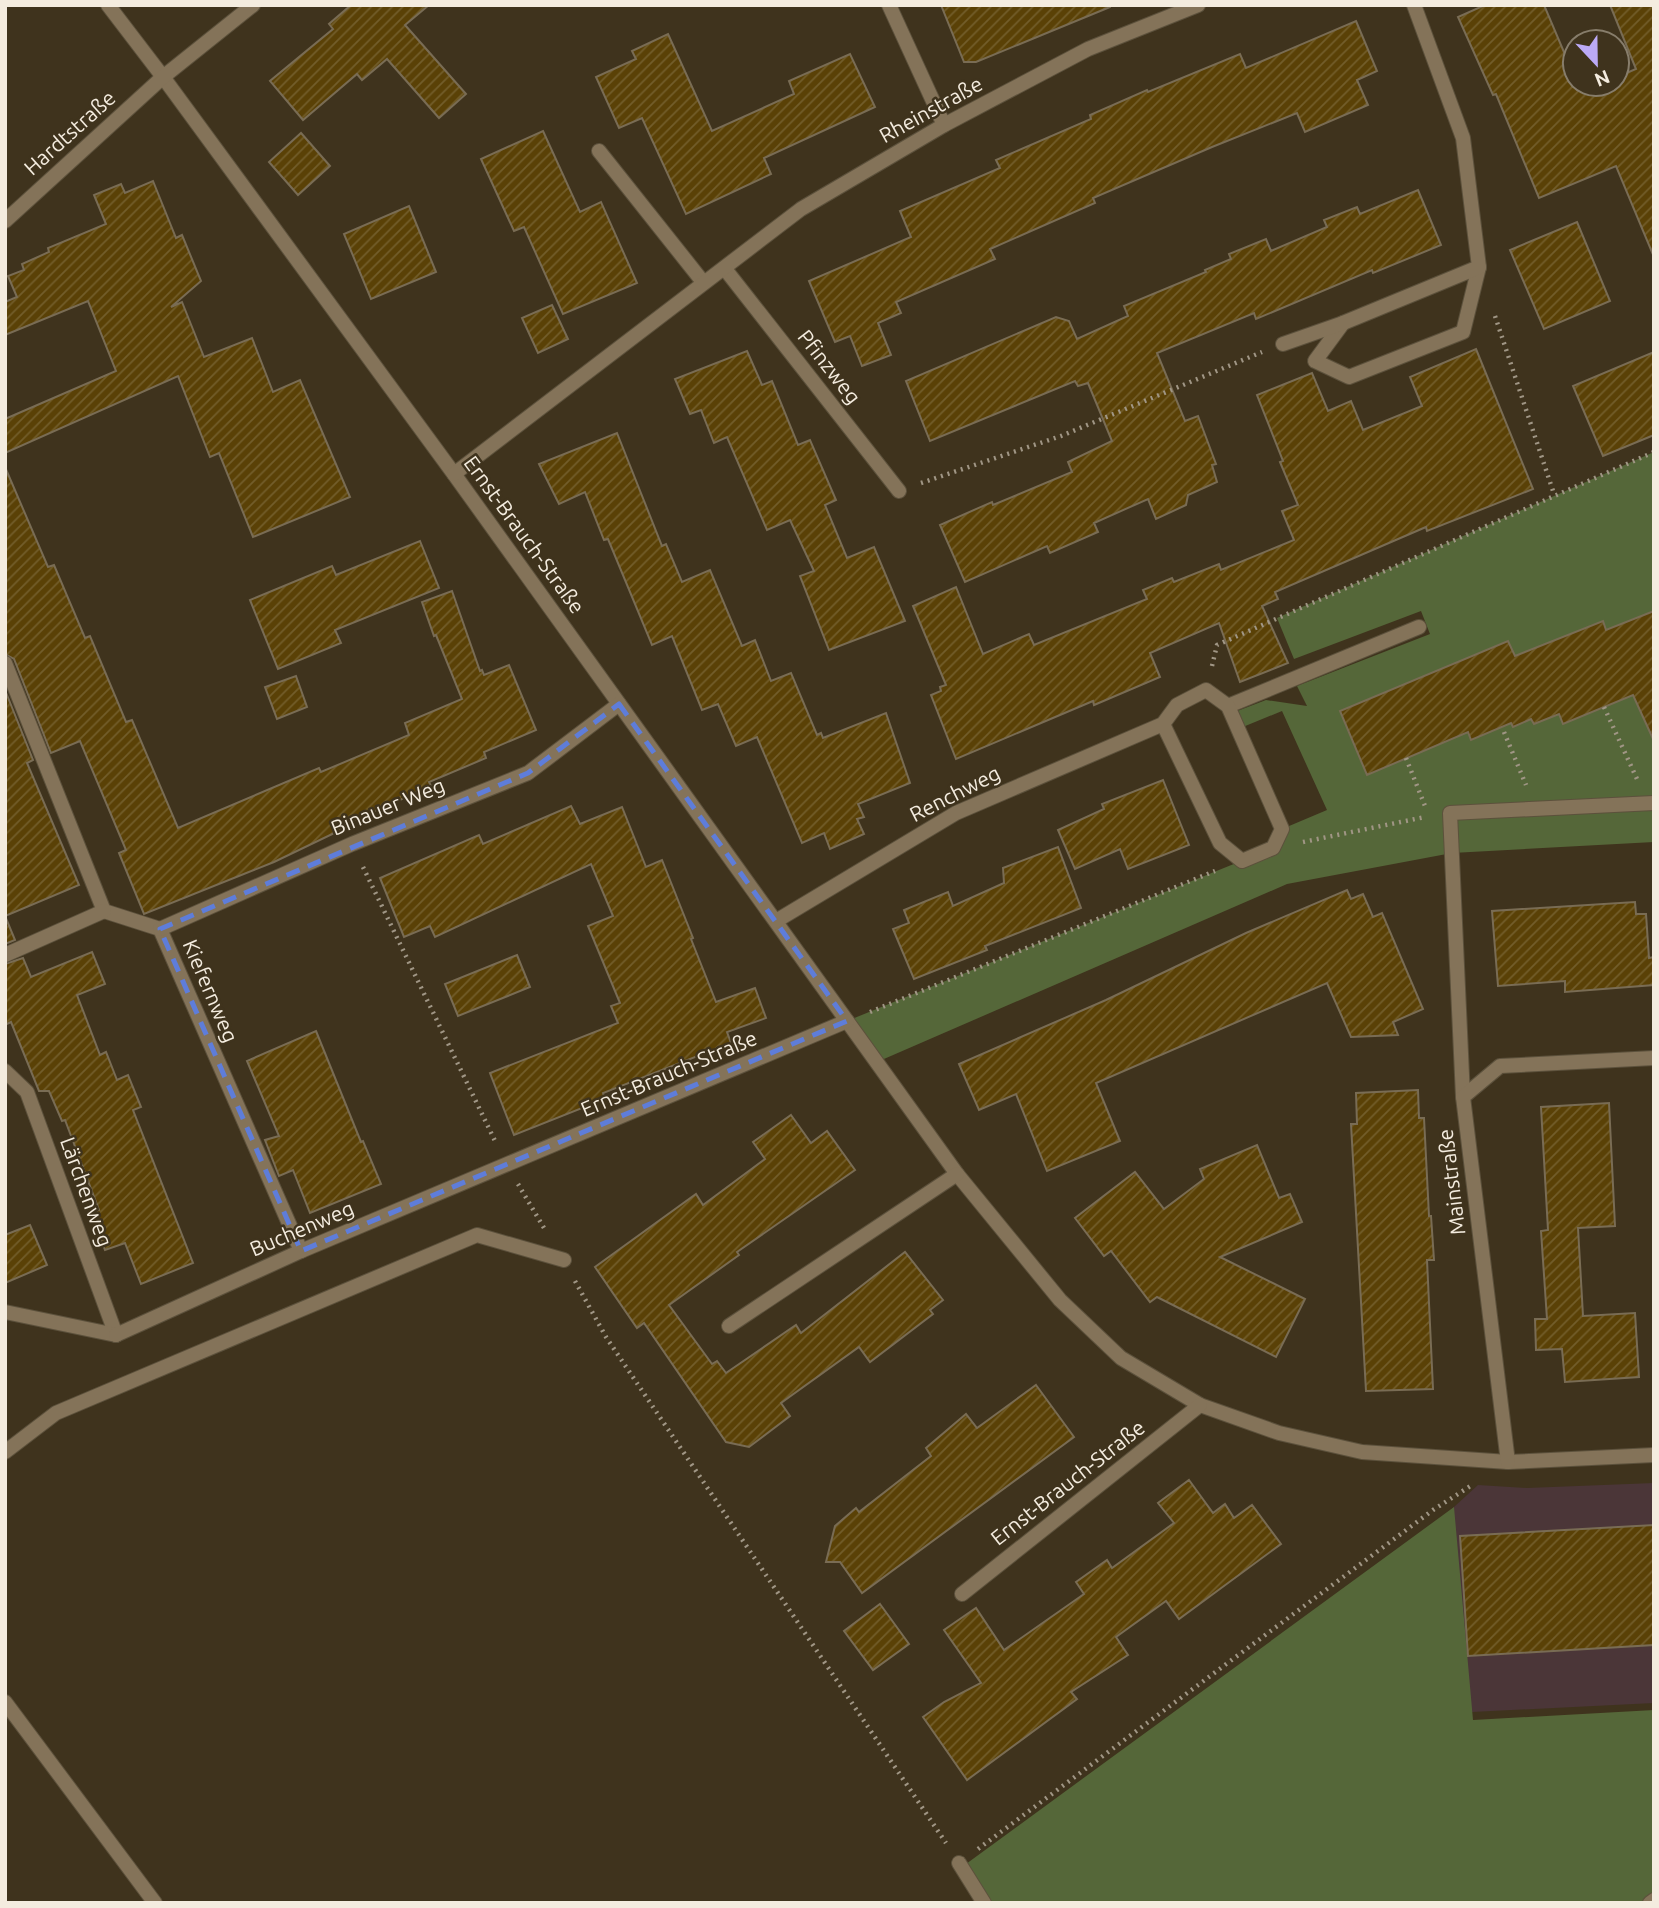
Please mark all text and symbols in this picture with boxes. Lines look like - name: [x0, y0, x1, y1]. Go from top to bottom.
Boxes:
- north arrow: [1561, 28, 1631, 98]
- text: N: [1592, 66, 1613, 92]
- street label: Rheinstraße: [875, 71, 986, 147]
- street label: Hardtstraße: [19, 85, 120, 179]
- street label: Pfinzweg: [793, 325, 866, 408]
- street label: Ernst-Brauch-Straße: [460, 451, 590, 618]
- street label: Renchweg: [905, 760, 1004, 826]
- street label: Binauer Weg: [327, 772, 448, 840]
- street label: Kiefernweg: [179, 936, 243, 1046]
- street label: Ernst-Brauch-Straße: [577, 1025, 760, 1121]
- street label: Mainstraße: [1433, 1128, 1469, 1236]
- street label: Lärchenweg: [56, 1134, 118, 1250]
- street label: Buchenweg: [246, 1195, 357, 1261]
- street label: Ernst-Brauch-Straße: [986, 1415, 1149, 1550]

